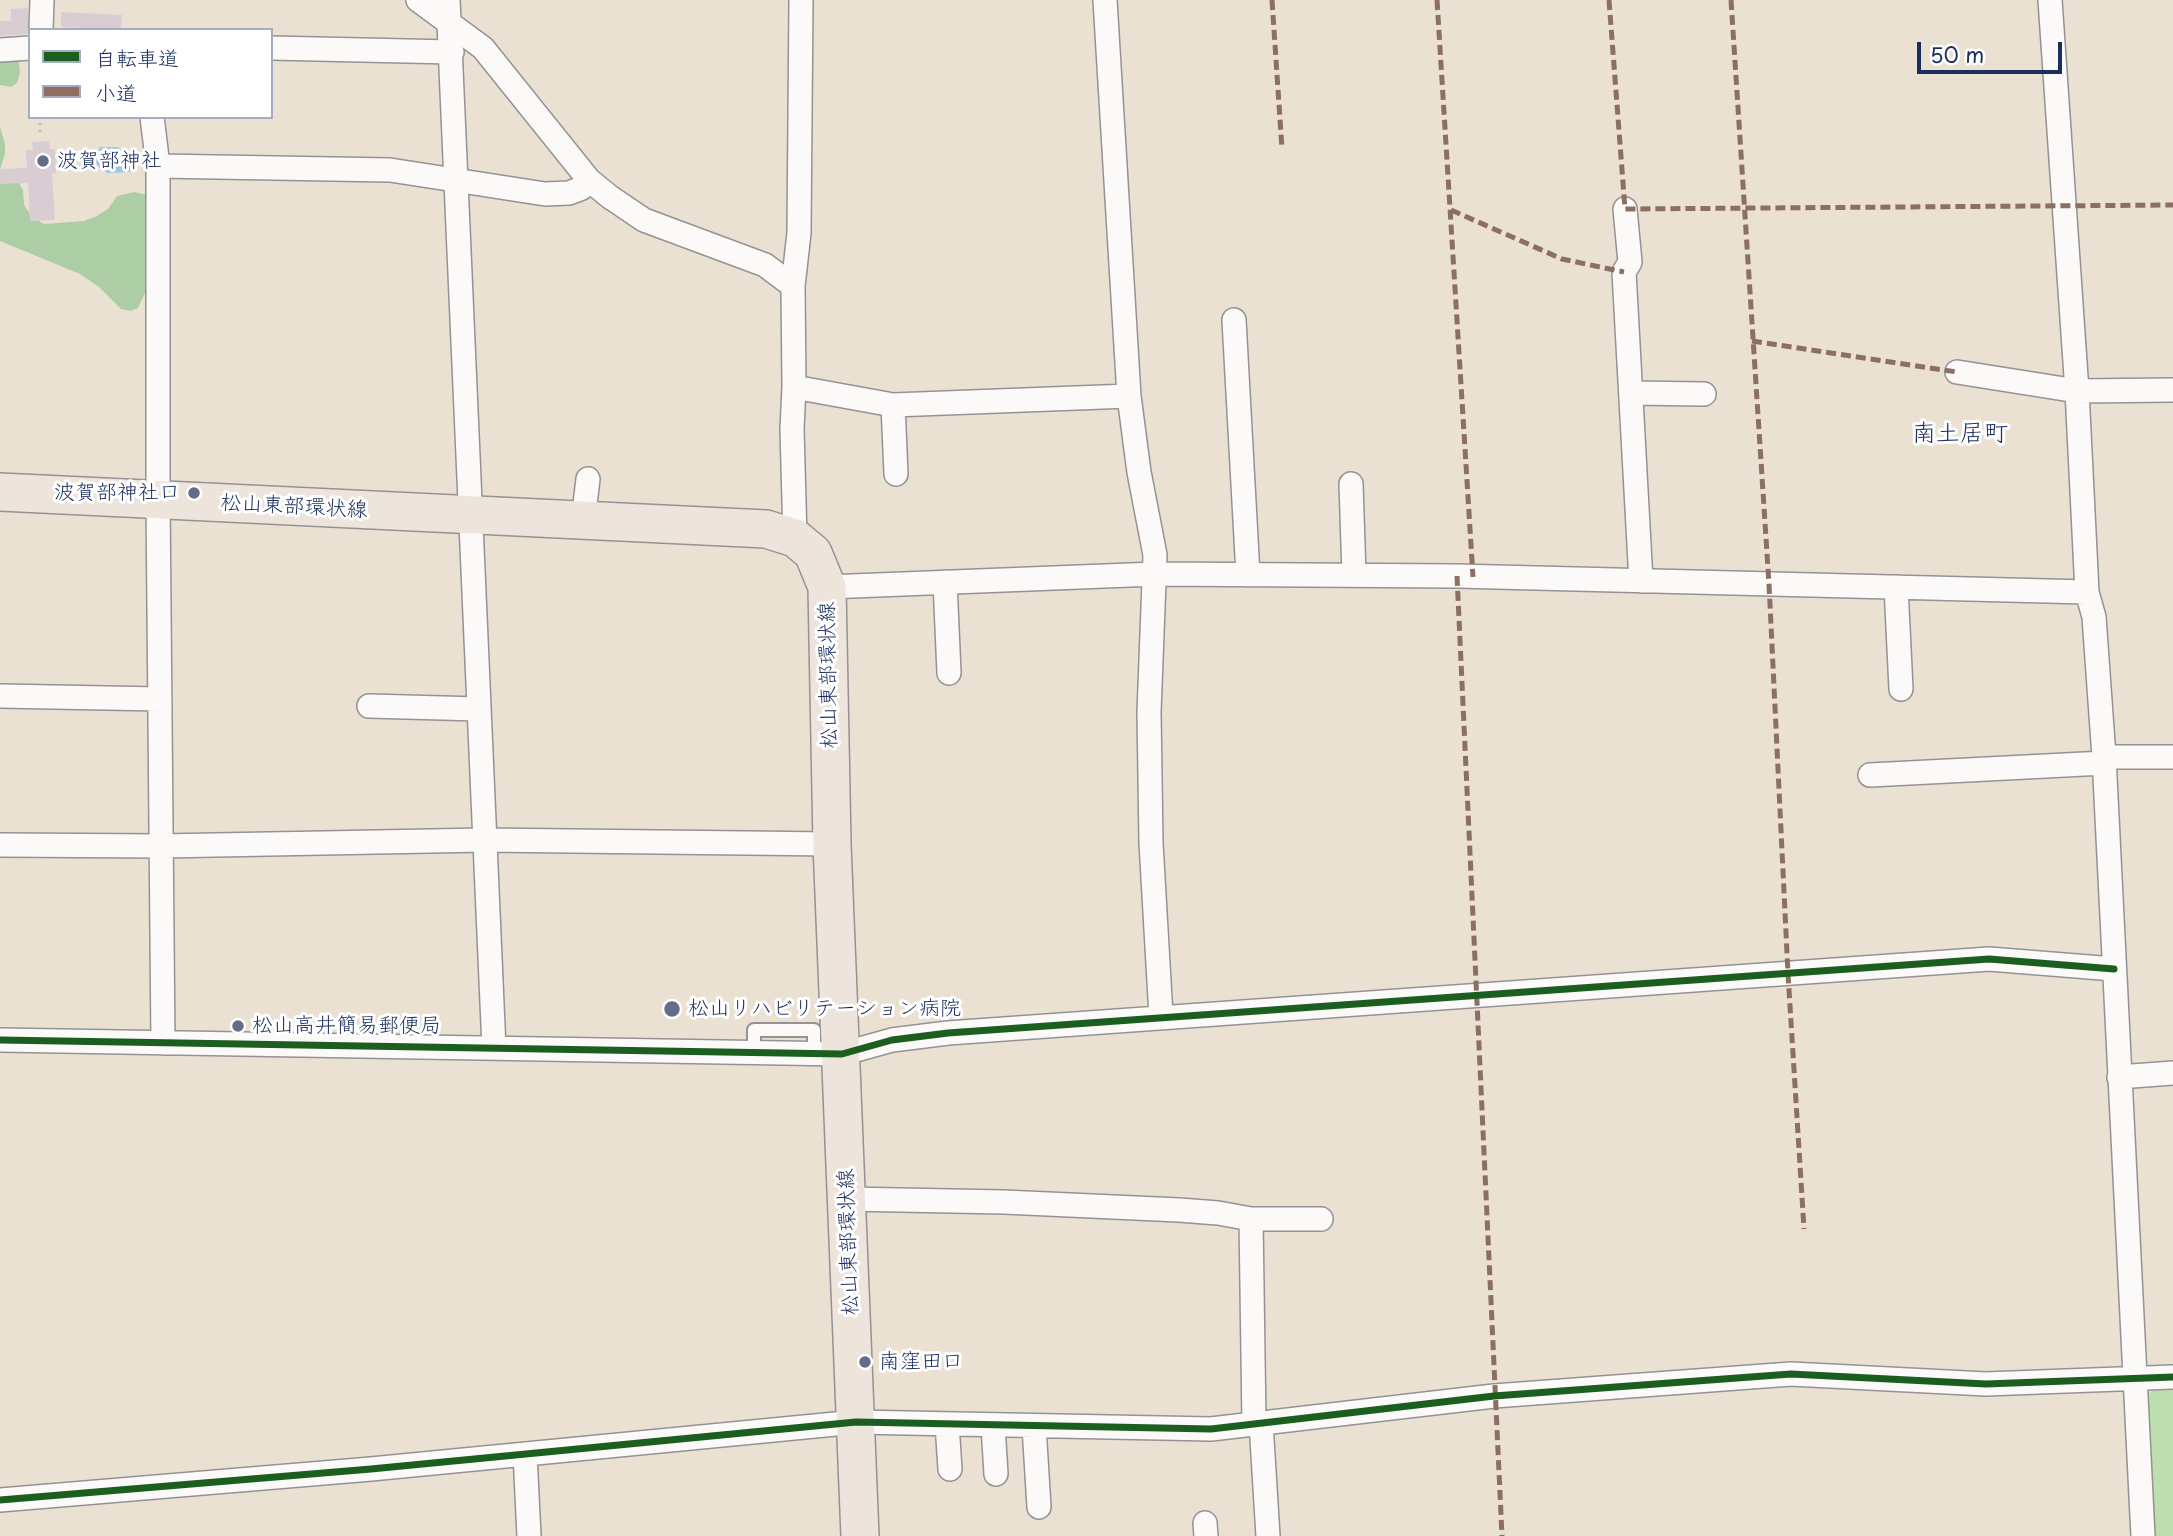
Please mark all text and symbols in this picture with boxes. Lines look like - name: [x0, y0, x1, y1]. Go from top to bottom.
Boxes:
- legend: [28, 28, 273, 119]
- scale bar: [1921, 28, 2066, 72]
- text: 50 m: [1930, 38, 1984, 70]
- text: 自転車道: [95, 41, 179, 73]
- text: 小道: [95, 76, 137, 108]
- place label: 波賀部神社: [57, 148, 162, 174]
- marker: 波賀部神社: [35, 153, 51, 169]
- district label: 南土居町: [1912, 420, 2008, 448]
- place label: 波賀部神社口: [54, 480, 180, 506]
- marker: 波賀部神社口: [186, 485, 202, 501]
- street label: 松山東部環状線: [220, 491, 368, 523]
- street label: 松山東部環状線: [815, 601, 843, 749]
- place label: 松山リハビリテーション病院: [688, 996, 961, 1022]
- marker: 松山リハビリテーション病院: [662, 999, 682, 1019]
- place label: 松山高井簡易郵便局: [252, 1013, 441, 1039]
- marker: 松山高井簡易郵便局: [230, 1018, 246, 1034]
- street label: 松山東部環状線: [834, 1168, 864, 1316]
- place label: 南窪田口: [879, 1349, 963, 1375]
- marker: 南窪田口: [857, 1354, 873, 1370]

